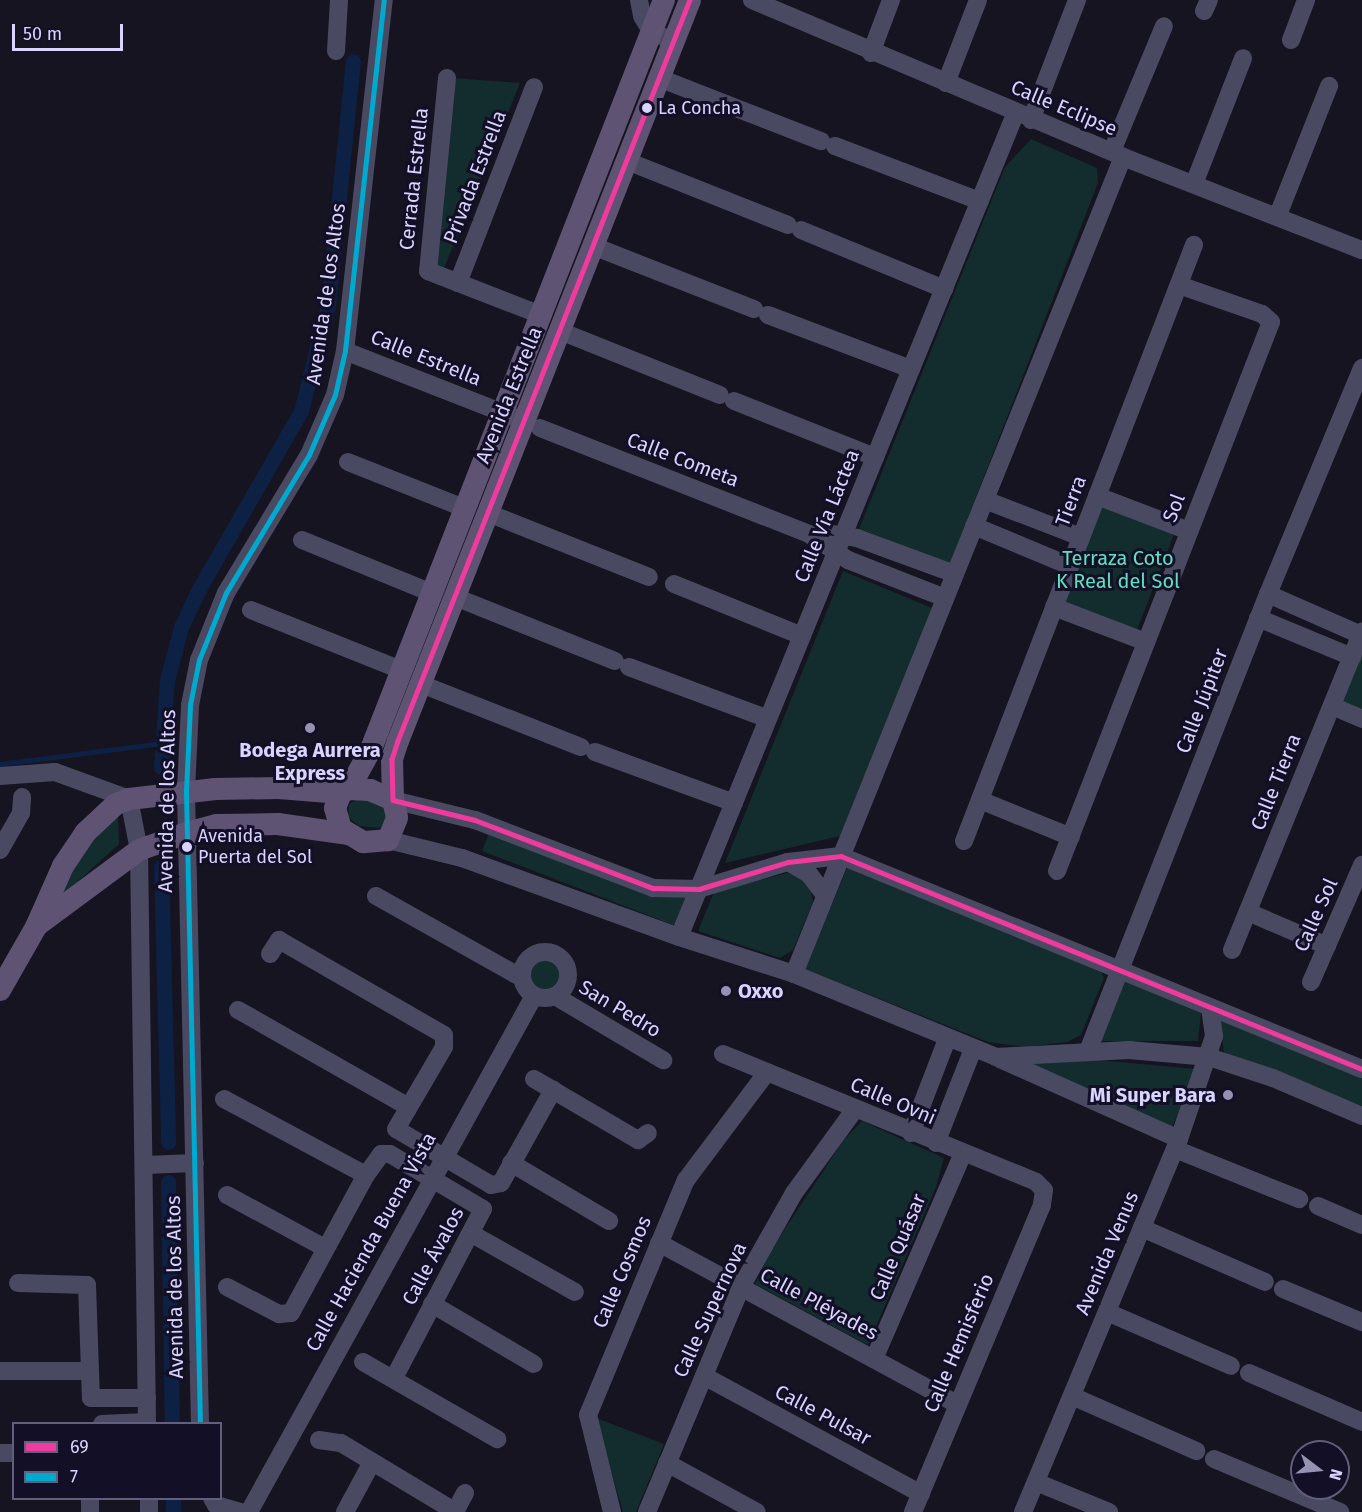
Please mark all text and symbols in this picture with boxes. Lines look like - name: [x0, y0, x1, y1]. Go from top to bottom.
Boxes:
- scale bar: [15, 12, 126, 50]
- text: 50 m: [23, 23, 62, 45]
- street label: Calle Eclipse: [1007, 75, 1121, 141]
- place label: La Concha: [658, 97, 741, 119]
- marker: La Concha: [641, 102, 653, 114]
- street label: Cerrada Estrella: [395, 107, 433, 251]
- street label: Privada Estrella: [439, 107, 511, 247]
- street label: Avenida de los Altos: [301, 202, 351, 386]
- street label: Avenida Estrella: [471, 323, 547, 467]
- street label: Calle Estrella: [367, 325, 485, 391]
- street label: Calle Cometa: [624, 428, 742, 492]
- street label: Calle Vía Láctea: [789, 446, 865, 586]
- street label: Tierra: [1050, 472, 1092, 530]
- street label: Sol: [1158, 490, 1190, 526]
- park label: Terraza Coto K Real del Sol: [1056, 546, 1180, 593]
- street label: Calle Júpiter: [1171, 645, 1233, 757]
- street label: Avenida de los Altos: [153, 709, 181, 893]
- marker: Bodega Aurrera Express: [303, 721, 317, 735]
- street label: Calle Tierra: [1246, 730, 1306, 834]
- place label: Bodega Aurrera Express: [239, 738, 381, 785]
- place label: Avenida Puerta del Sol: [198, 826, 312, 868]
- marker: Avenida Puerta del Sol: [181, 841, 193, 853]
- street label: Calle Sol: [1289, 875, 1343, 955]
- street label: San Pedro: [575, 975, 665, 1043]
- place label: Oxxo: [738, 979, 784, 1003]
- marker: Oxxo: [719, 984, 733, 998]
- street label: Calle Ovni: [847, 1072, 939, 1130]
- place label: Mi Super Bara: [1090, 1083, 1216, 1107]
- marker: Mi Super Bara: [1221, 1088, 1235, 1102]
- street label: Calle Hacienda Buena Vista: [301, 1128, 441, 1356]
- street label: Avenida Venus: [1070, 1188, 1144, 1318]
- street label: Calle Quásar: [865, 1190, 931, 1304]
- street label: Avenida de los Altos: [161, 1195, 189, 1379]
- street label: Calle Ávalos: [397, 1203, 469, 1309]
- street label: Calle Cosmos: [588, 1212, 656, 1332]
- street label: Calle Supernova: [668, 1239, 752, 1381]
- street label: Calle Pléyades: [756, 1263, 882, 1345]
- street label: Calle Hemisferio: [919, 1270, 999, 1416]
- street label: Calle Pulsar: [771, 1380, 875, 1450]
- legend: [12, 1422, 222, 1500]
- text: 69: [70, 1436, 89, 1458]
- north arrow: [1290, 1440, 1350, 1500]
- text: 7: [70, 1466, 78, 1488]
- text: N: [1325, 1467, 1346, 1482]

